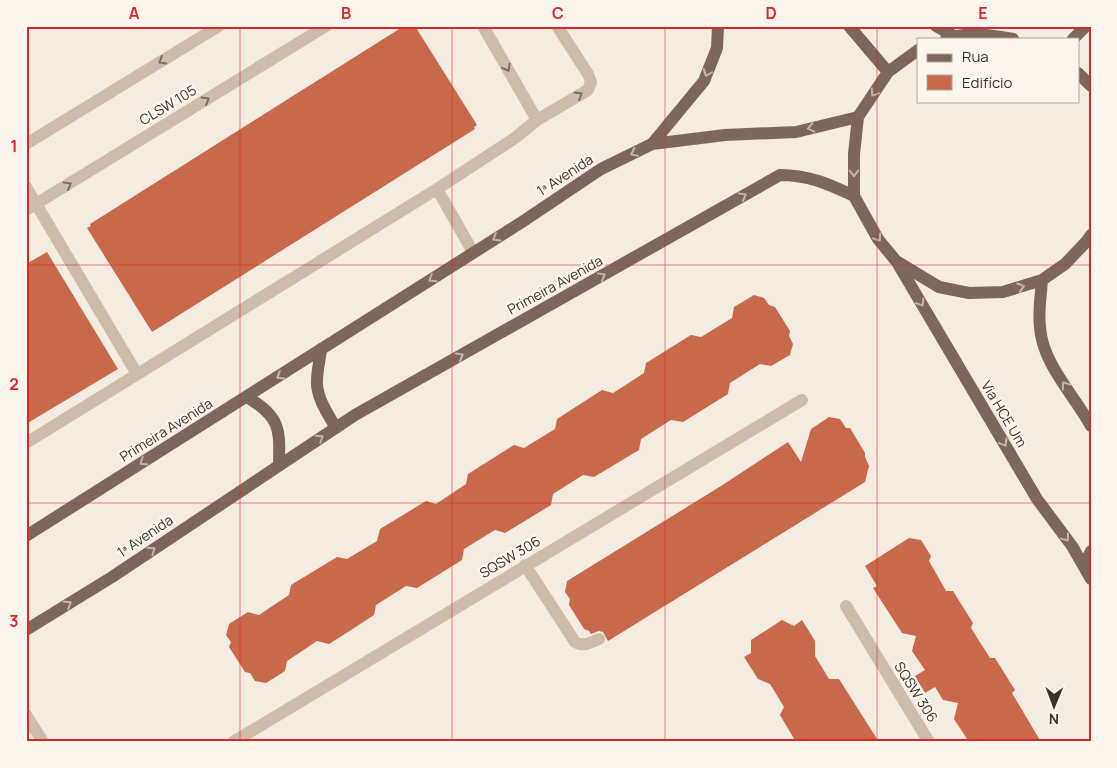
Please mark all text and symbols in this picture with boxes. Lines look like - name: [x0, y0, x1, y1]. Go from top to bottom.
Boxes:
- text: A: [129, 2, 140, 24]
- text: B: [341, 2, 351, 24]
- text: C: [552, 2, 564, 24]
- text: D: [765, 2, 777, 24]
- text: E: [978, 2, 988, 24]
- legend: [917, 38, 1080, 102]
- text: Rua: [962, 46, 989, 67]
- one-way arrow: [159, 55, 168, 64]
- one-way arrow: [501, 63, 511, 72]
- one-way arrow: [703, 68, 714, 77]
- text: Edifício: [962, 72, 1013, 93]
- street label: CLSW 105: [136, 80, 200, 129]
- one-way arrow: [871, 88, 880, 97]
- one-way arrow: [574, 92, 583, 102]
- one-way arrow: [201, 96, 210, 106]
- one-way arrow: [806, 122, 815, 133]
- text: 1: [10, 135, 18, 157]
- one-way arrow: [630, 147, 639, 157]
- street label: 1ª Avenida: [533, 149, 597, 200]
- one-way arrow: [849, 170, 859, 178]
- one-way arrow: [62, 181, 71, 191]
- one-way arrow: [738, 192, 747, 202]
- one-way arrow: [492, 232, 501, 241]
- one-way arrow: [872, 232, 881, 242]
- street label: Primeira Avenida: [504, 251, 606, 319]
- one-way arrow: [428, 272, 437, 282]
- one-way arrow: [596, 272, 605, 282]
- one-way arrow: [1016, 283, 1024, 293]
- one-way arrow: [915, 298, 925, 307]
- one-way arrow: [455, 352, 464, 362]
- one-way arrow: [277, 369, 286, 379]
- text: 2: [9, 373, 19, 395]
- street label: Via HCE Um: [977, 377, 1032, 450]
- one-way arrow: [1062, 381, 1071, 390]
- street label: Primeira Avenida: [116, 393, 216, 466]
- one-way arrow: [314, 435, 324, 444]
- one-way arrow: [998, 438, 1008, 447]
- one-way arrow: [139, 456, 148, 466]
- street label: 1ª Avenida: [113, 510, 176, 561]
- street label: SQSW 306: [476, 531, 544, 582]
- one-way arrow: [1060, 532, 1069, 542]
- one-way arrow: [147, 547, 156, 556]
- one-way arrow: [62, 601, 71, 611]
- text: 3: [9, 610, 19, 632]
- street label: SQSW 306: [890, 658, 942, 726]
- north arrow: [1030, 680, 1080, 730]
- text: N: [1049, 710, 1059, 729]

